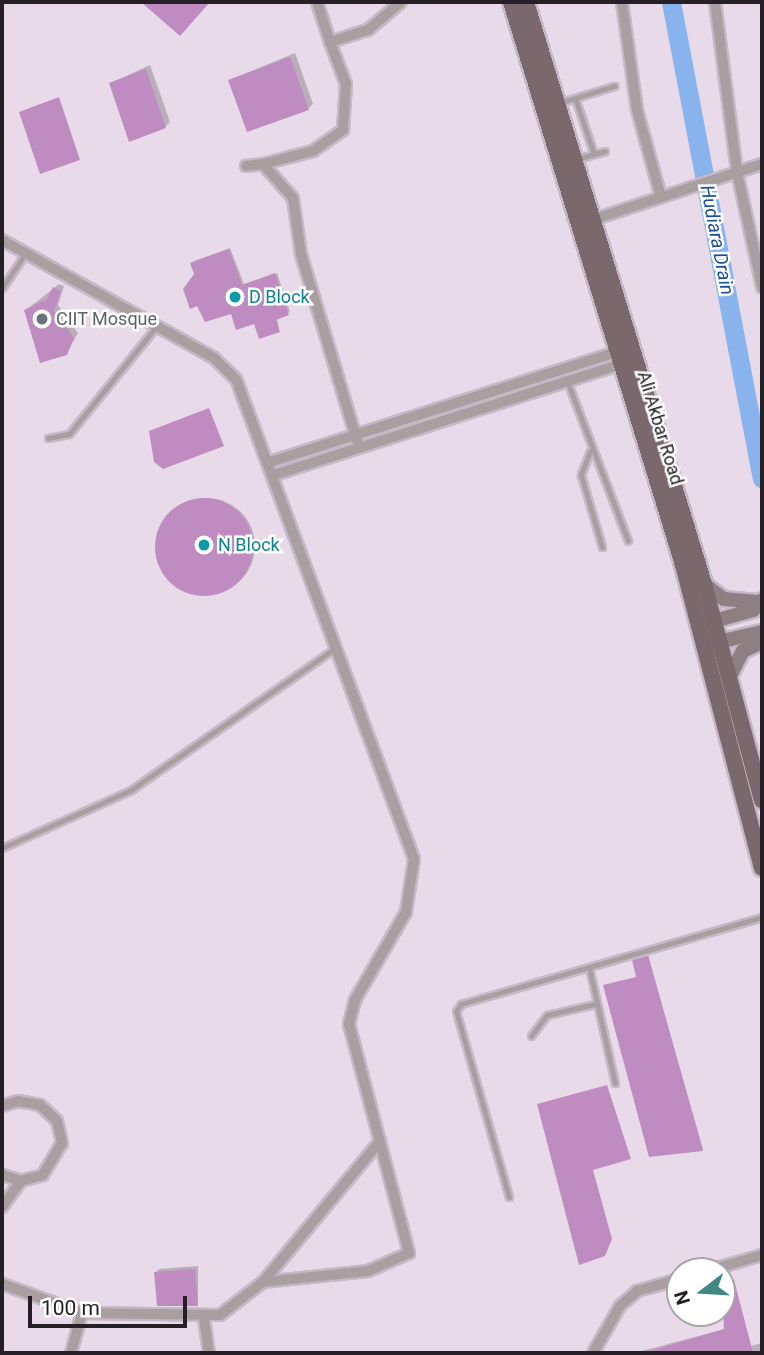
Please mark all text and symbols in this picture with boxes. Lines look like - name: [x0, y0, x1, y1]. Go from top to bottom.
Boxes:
- water label: Hudiara Drain: [695, 183, 739, 297]
- place label: D Block: [249, 286, 310, 308]
- marker: D Block: [227, 289, 243, 305]
- place label: CIIT Mosque: [56, 308, 157, 330]
- marker: CIIT Mosque: [34, 311, 50, 327]
- street label: Ali Akbar Road: [632, 369, 688, 487]
- place label: N Block: [218, 534, 280, 556]
- marker: N Block: [196, 537, 212, 553]
- north arrow: [666, 1257, 736, 1327]
- scale bar: [32, 1282, 191, 1326]
- text: N: [669, 1288, 695, 1307]
- text: 100 m: [41, 1296, 100, 1320]

